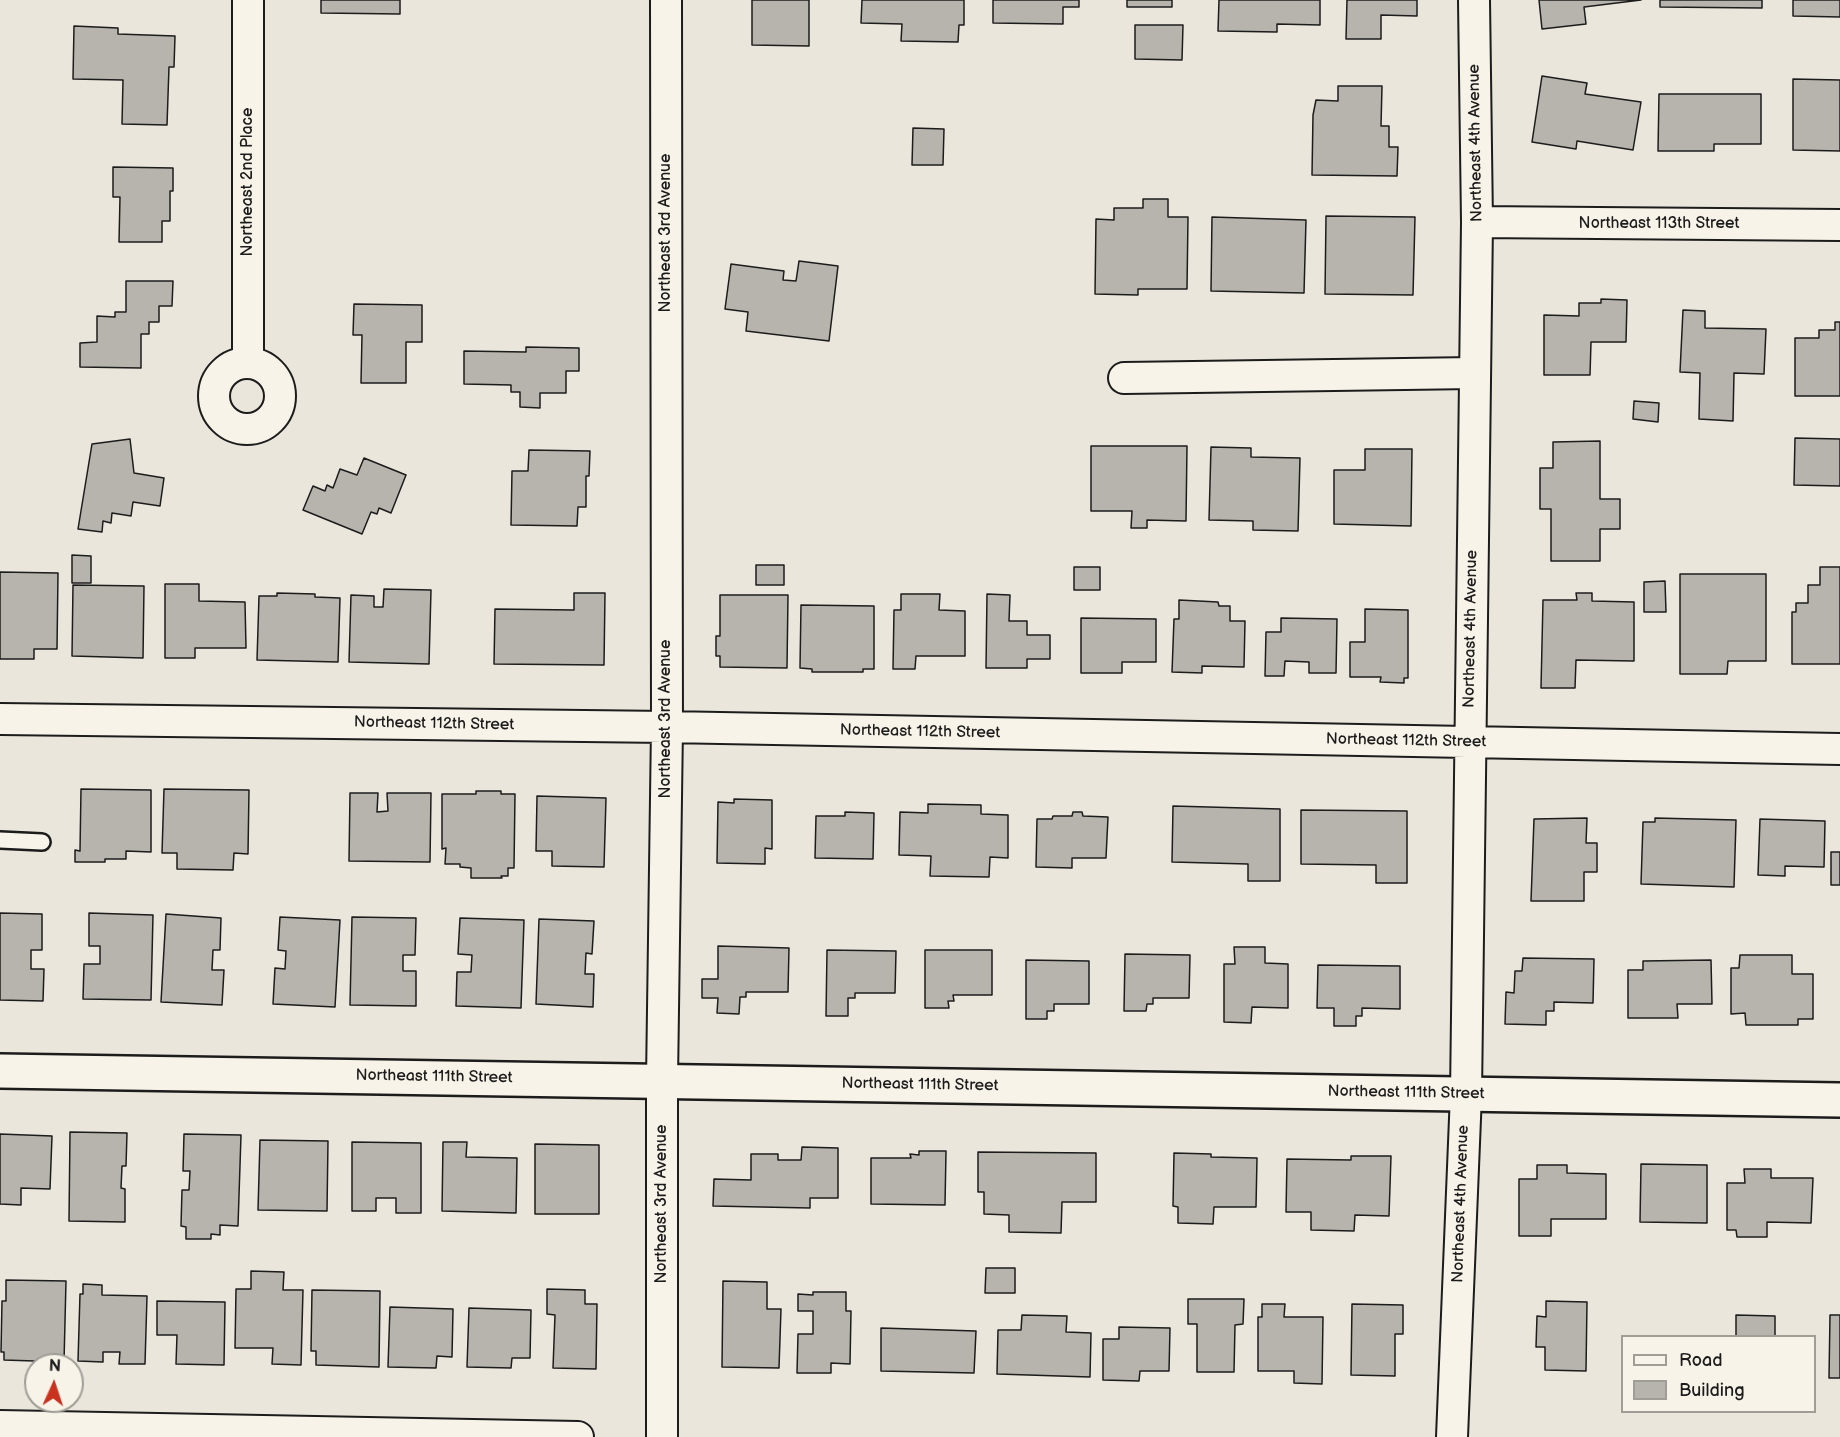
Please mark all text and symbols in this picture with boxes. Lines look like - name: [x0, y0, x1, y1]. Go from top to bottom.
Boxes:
- street label: Northeast 4th Avenue: [1465, 64, 1487, 222]
- street label: Northeast 2nd Place: [238, 107, 258, 257]
- street label: Northeast 3rd Avenue: [656, 153, 676, 313]
- street label: Northeast 113th Street: [1579, 214, 1739, 234]
- street label: Northeast 4th Avenue: [1460, 550, 1482, 708]
- street label: Northeast 3rd Avenue: [656, 639, 676, 799]
- street label: Northeast 112th Street: [354, 713, 514, 735]
- street label: Northeast 112th Street: [840, 721, 1000, 743]
- street label: Northeast 112th Street: [1326, 730, 1486, 752]
- street label: Northeast 111th Street: [355, 1066, 513, 1088]
- street label: Northeast 111th Street: [841, 1074, 999, 1096]
- street label: Northeast 111th Street: [1327, 1082, 1485, 1104]
- street label: Northeast 3rd Avenue: [652, 1124, 672, 1284]
- street label: Northeast 4th Avenue: [1449, 1125, 1473, 1283]
- legend: [1621, 1335, 1816, 1413]
- text: Road: [1679, 1350, 1723, 1371]
- north arrow: [24, 1353, 84, 1413]
- text: N: [48, 1357, 61, 1376]
- text: Building: [1679, 1380, 1745, 1401]

